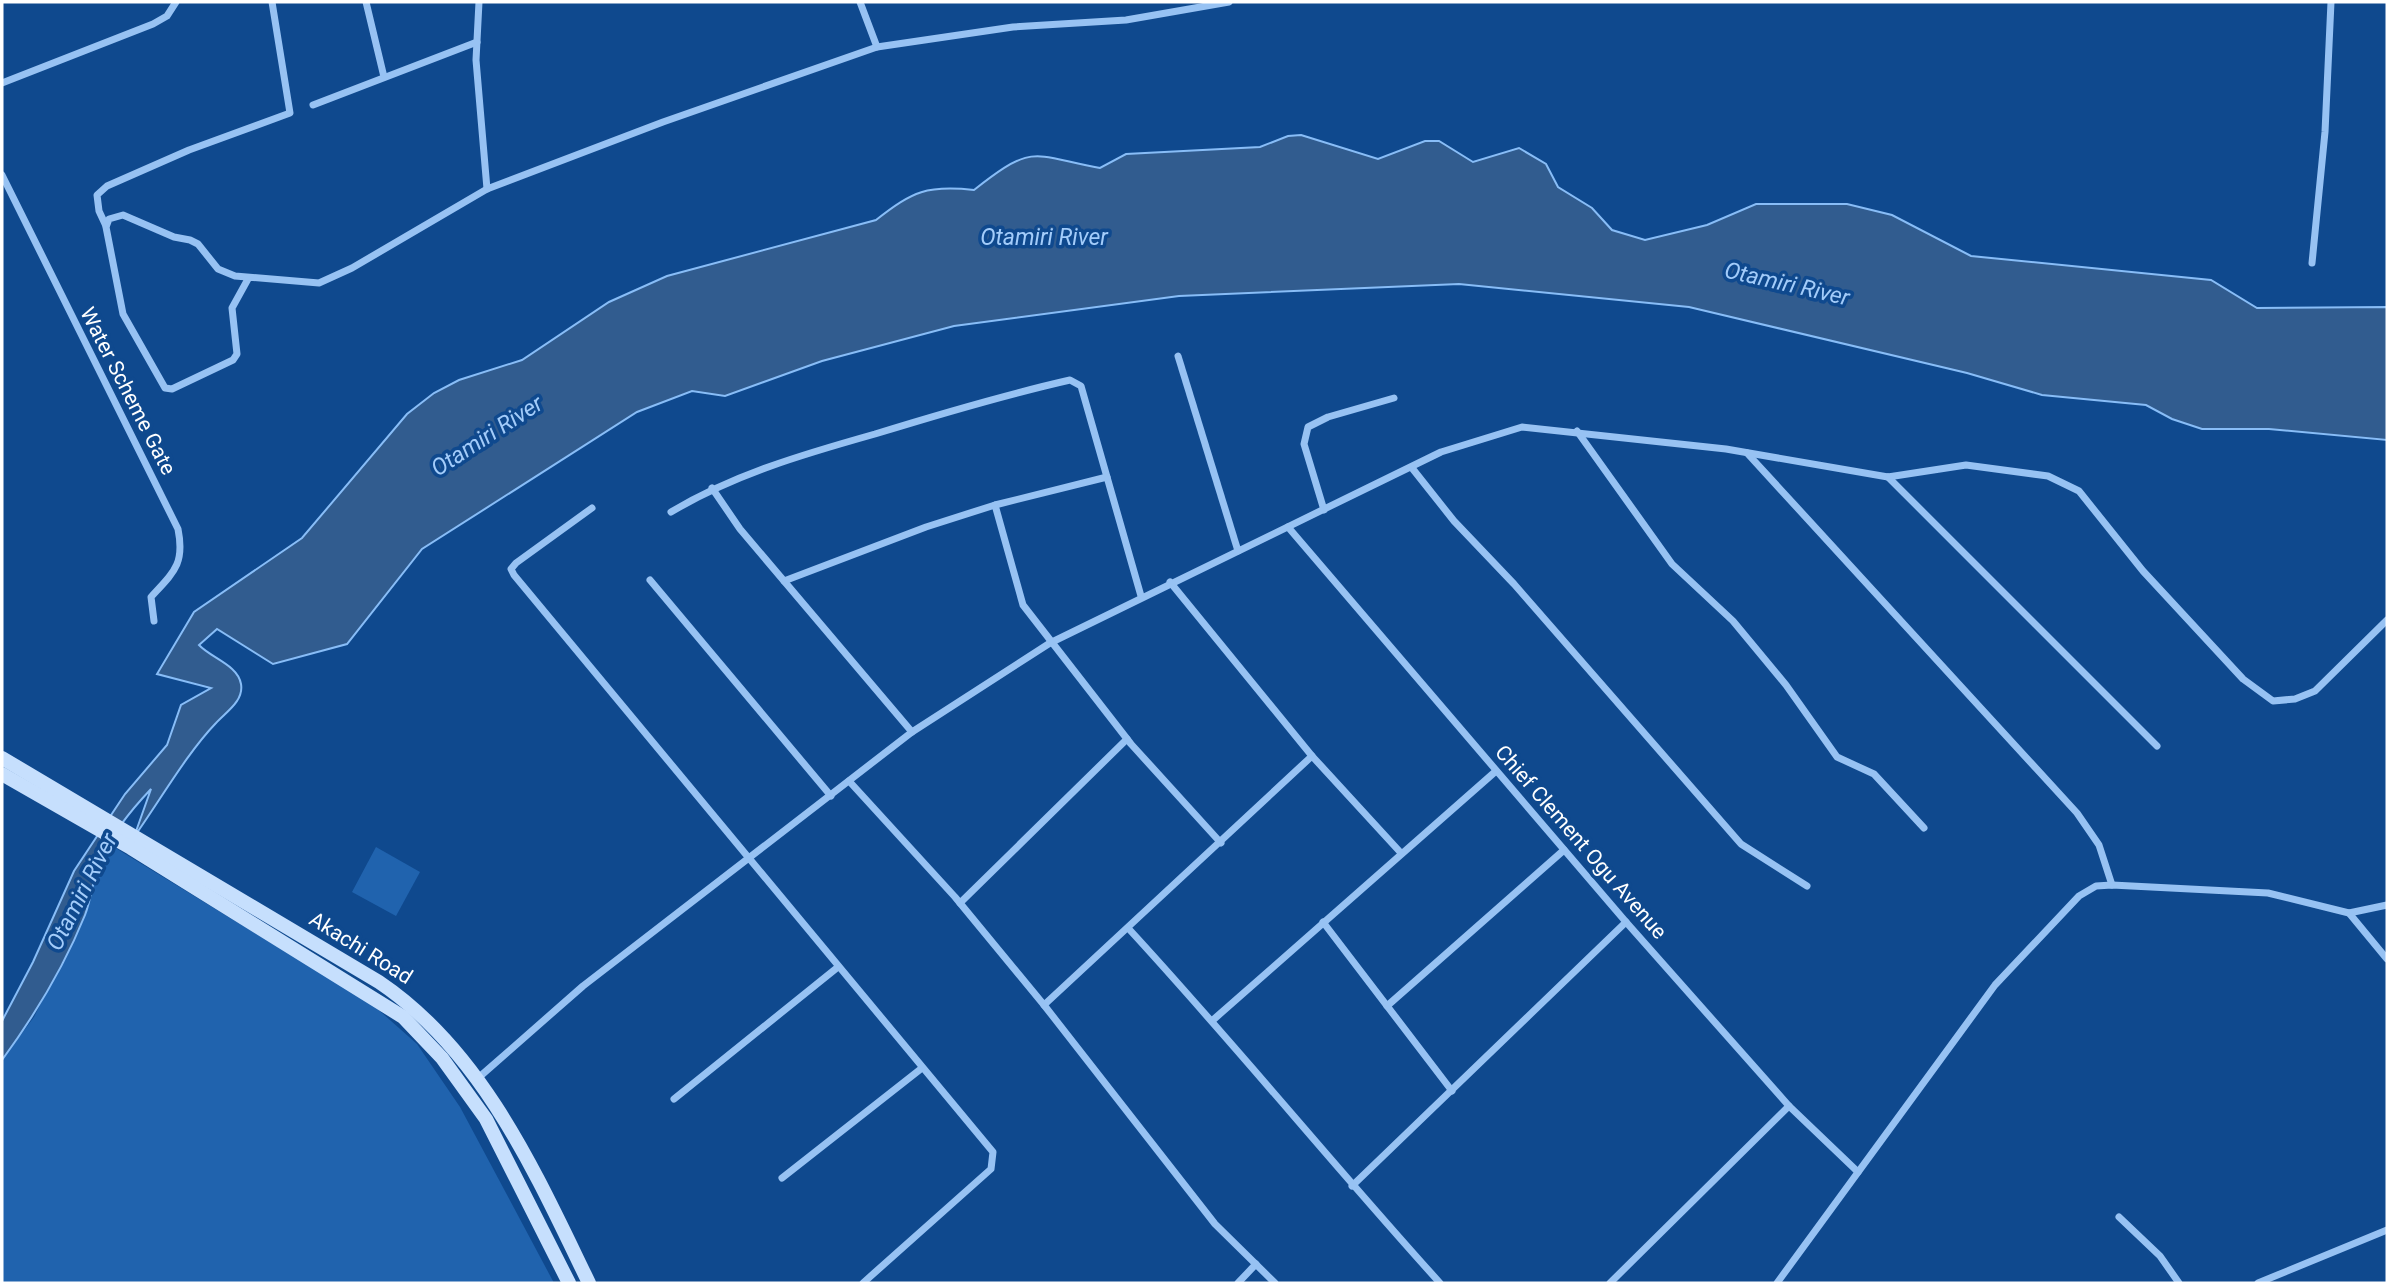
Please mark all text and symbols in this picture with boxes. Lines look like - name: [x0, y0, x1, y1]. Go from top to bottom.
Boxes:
- water label: Otamiri River: [980, 224, 1109, 251]
- water label: Otamiri River: [1722, 256, 1854, 312]
- street label: Water Scheme Gate: [75, 303, 181, 479]
- water label: Otamiri River: [426, 389, 549, 482]
- street label: Chief Clement Ogu Avenue: [1490, 740, 1672, 944]
- water label: Otamiri River: [41, 828, 124, 955]
- street label: Akachi Road: [305, 907, 417, 989]

